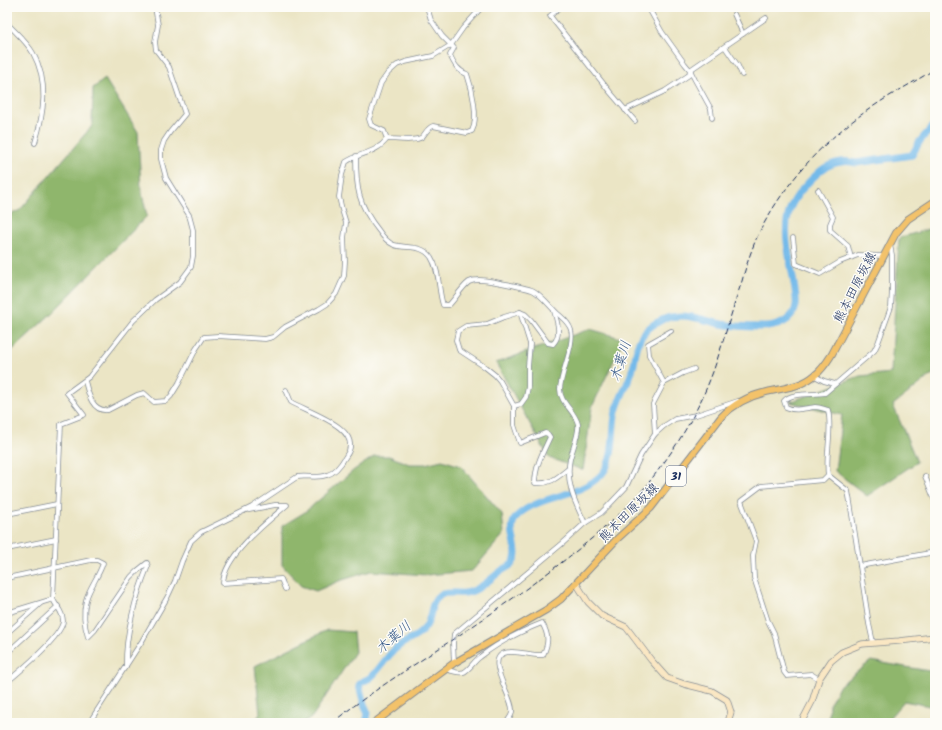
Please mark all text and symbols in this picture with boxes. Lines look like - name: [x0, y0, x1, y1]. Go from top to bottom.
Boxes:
- street label: 熊本田原坂線: [828, 247, 883, 327]
- water label: 木葉川: [604, 338, 638, 385]
- road number: 31: [666, 466, 686, 486]
- street label: 熊本田原坂線: [594, 477, 665, 548]
- water label: 木葉川: [371, 616, 417, 660]

